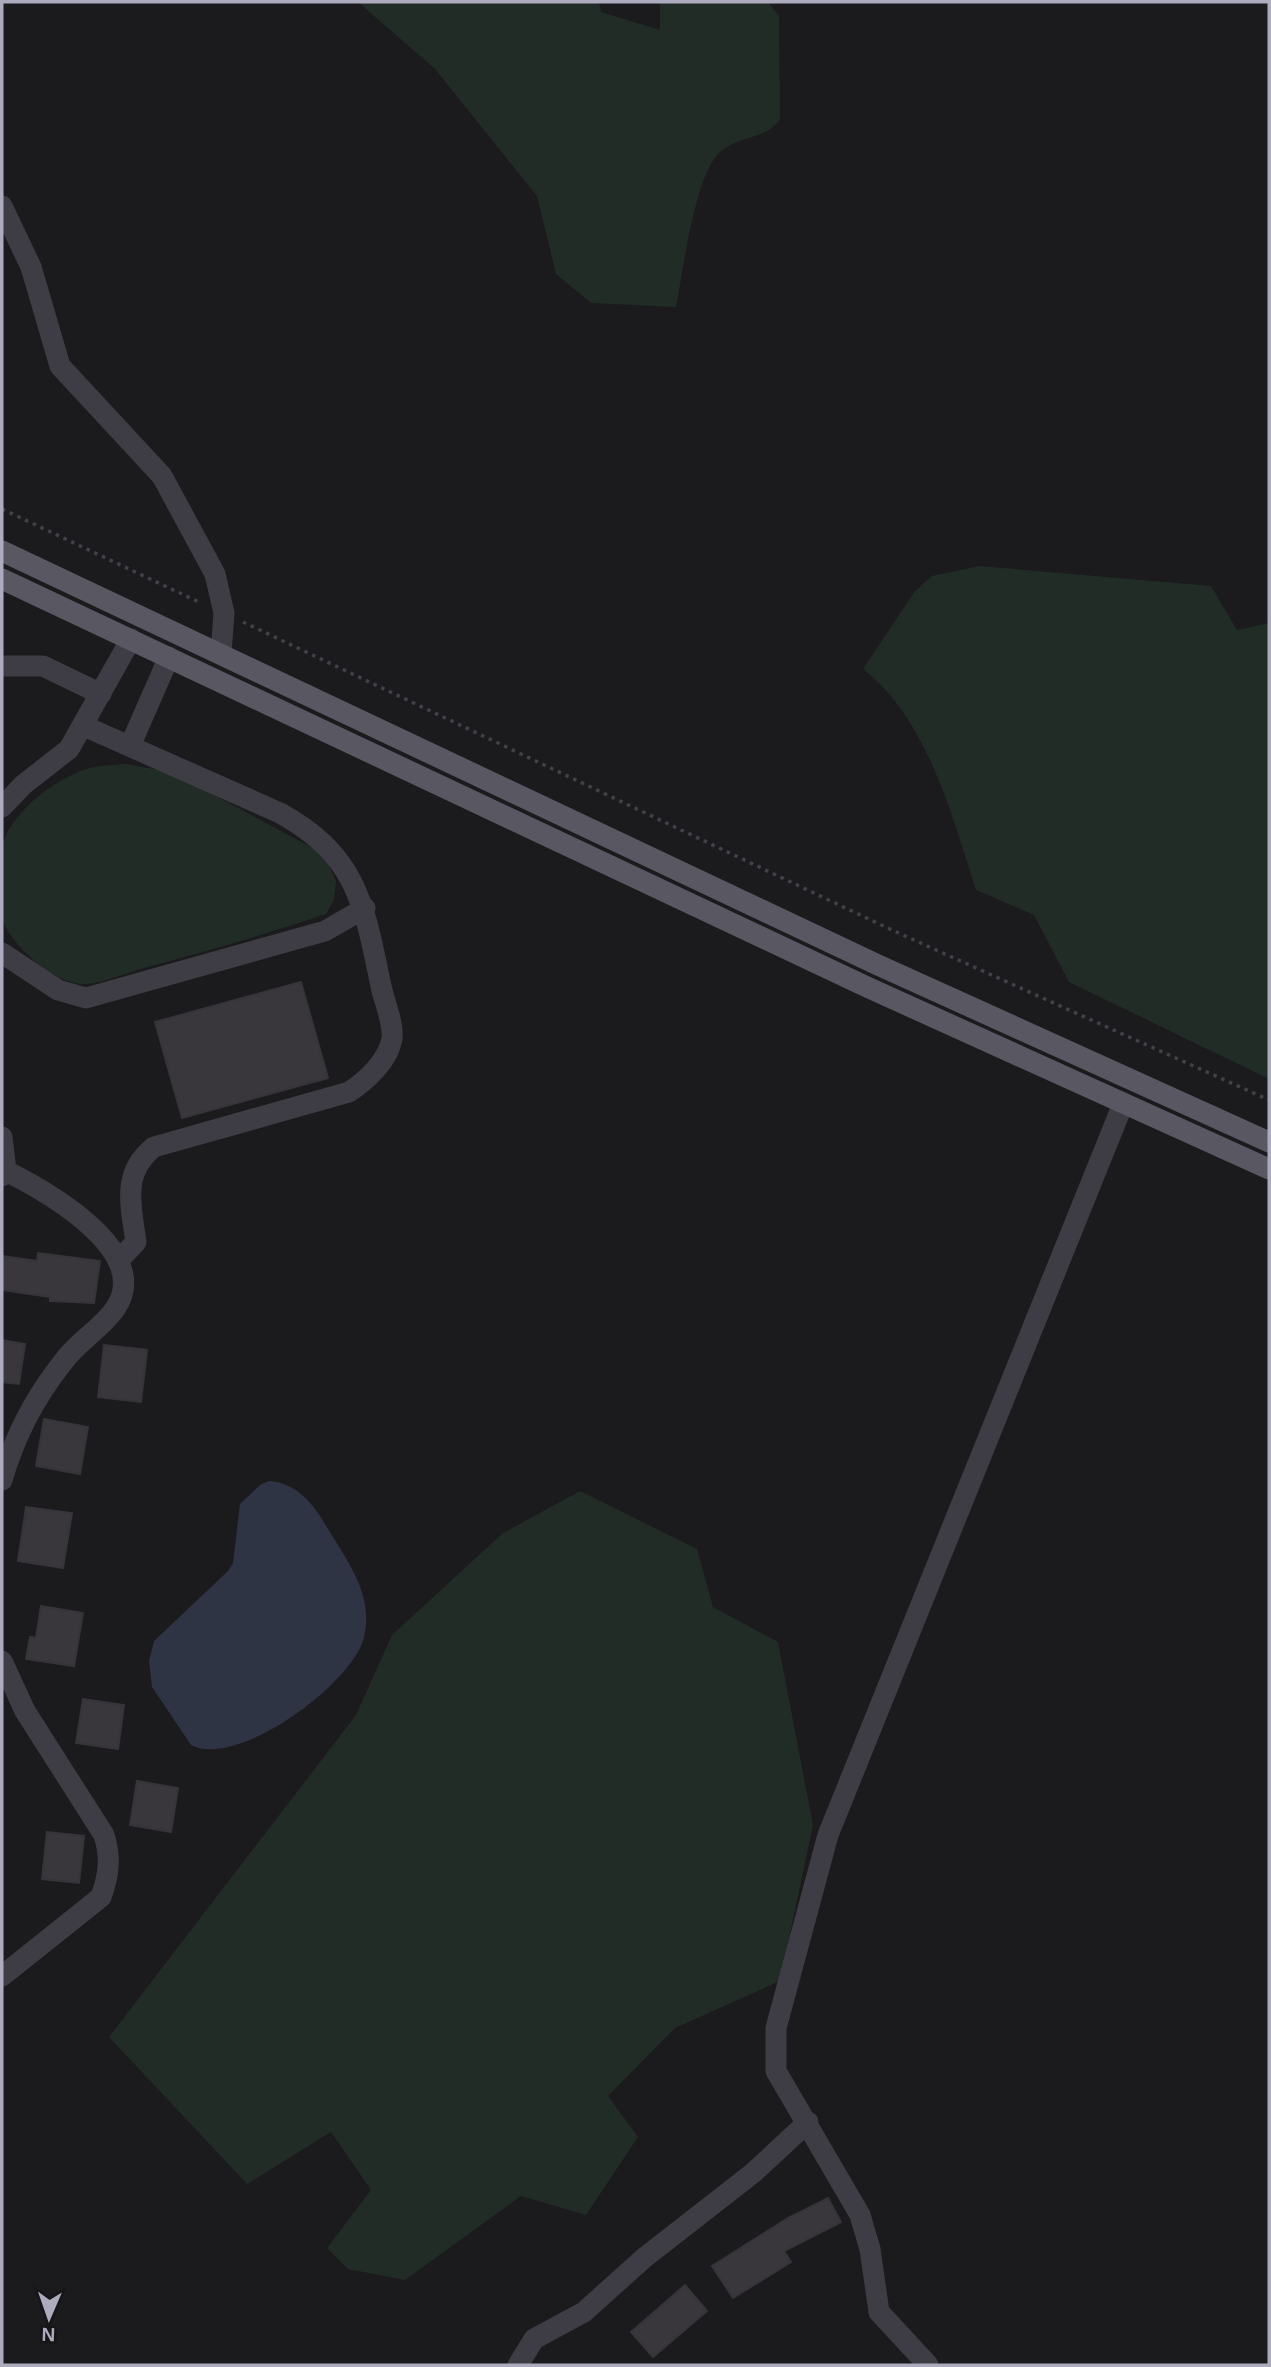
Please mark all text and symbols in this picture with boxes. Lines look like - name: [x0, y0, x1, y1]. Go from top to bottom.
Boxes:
- north arrow: [14, 2283, 84, 2353]
- text: N: [41, 2324, 56, 2345]

